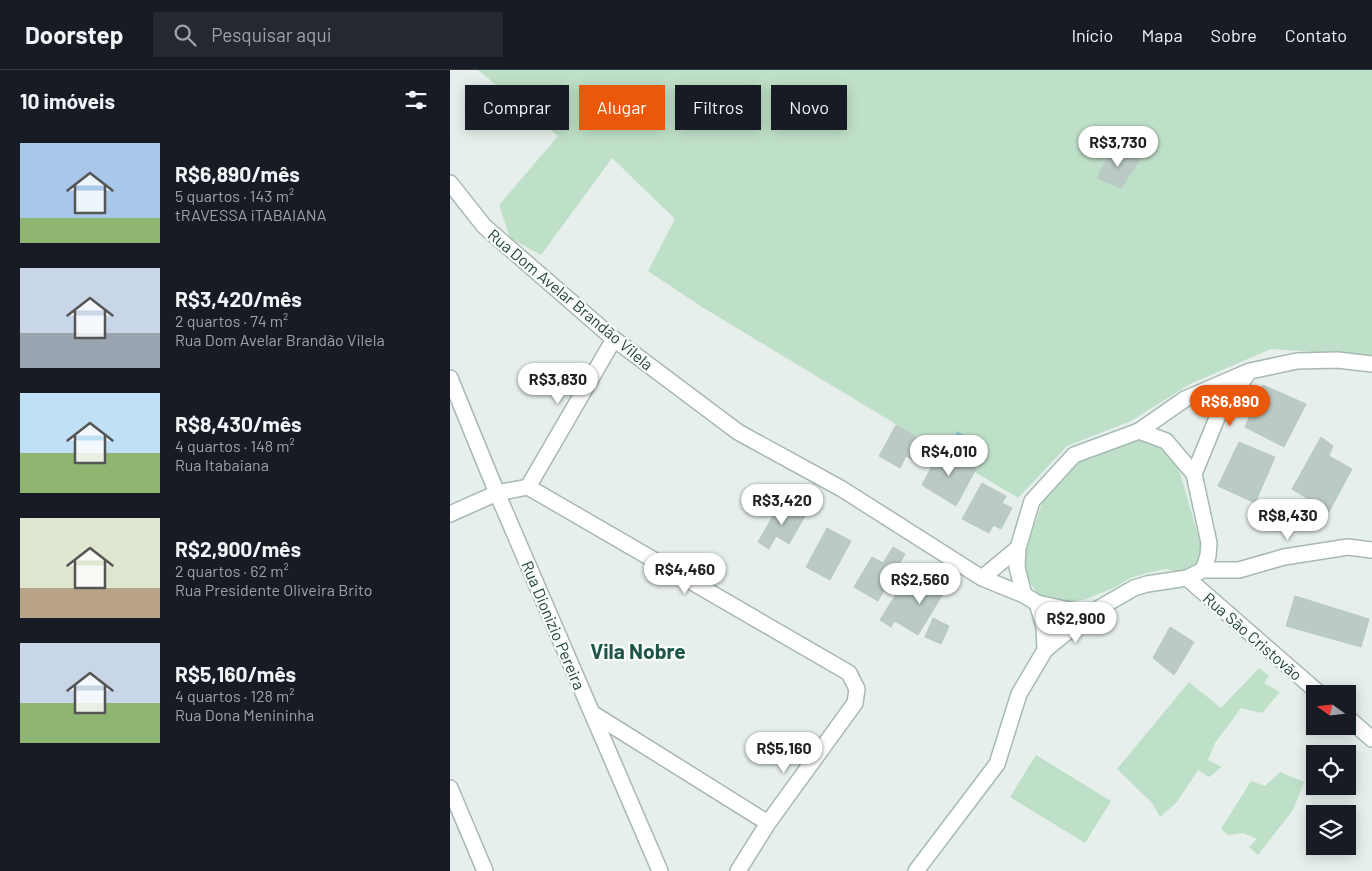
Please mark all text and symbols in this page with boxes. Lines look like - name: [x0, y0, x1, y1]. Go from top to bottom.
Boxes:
- search box: [153, 12, 503, 57]
- text: Doorstep: [25, 20, 123, 49]
- icon: search: [171, 21, 199, 49]
- text: Pesquisar aqui: [211, 23, 332, 46]
- text: Início: [1071, 24, 1113, 46]
- text: Mapa: [1141, 24, 1183, 46]
- text: Sobre: [1211, 24, 1257, 46]
- text: Contato: [1285, 24, 1347, 46]
- chip: Comprar: [465, 85, 569, 130]
- chip: Alugar: [579, 85, 665, 130]
- chip: Filtros: [675, 85, 761, 130]
- chip: Novo: [771, 85, 847, 130]
- icon: filters: [402, 86, 430, 114]
- text: 10 imóveis: [20, 88, 115, 113]
- pin: R$3,730: [1072, 126, 1164, 168]
- text: R$3,730: [1089, 132, 1147, 151]
- text: R$6,890/mês: [175, 161, 300, 186]
- icon: home: [60, 163, 120, 223]
- text: 5 quartos · 143 m²: [175, 186, 294, 205]
- text: tRAVESSA iTABAIANA: [175, 205, 326, 224]
- street label: Rua Dom Avelar Brandão Vilela: [485, 224, 657, 374]
- text: R$3,420/mês: [175, 286, 302, 311]
- icon: home: [60, 288, 120, 348]
- text: 2 quartos · 74 m²: [175, 311, 288, 330]
- text: Rua Dom Avelar Brandão Vilela: [175, 330, 385, 349]
- pin: R$3,830: [512, 362, 604, 405]
- text: R$3,830: [529, 369, 587, 388]
- pin: R$6,890: [1184, 384, 1276, 427]
- text: R$6,890: [1201, 391, 1259, 410]
- text: R$8,430/mês: [175, 411, 301, 436]
- icon: home: [60, 413, 120, 473]
- pin: R$4,010: [903, 434, 995, 477]
- text: 4 quartos · 148 m²: [175, 436, 295, 455]
- text: R$4,010: [921, 441, 977, 460]
- text: Rua Itabaiana: [175, 455, 269, 474]
- pin: R$3,420: [736, 484, 828, 526]
- text: R$3,420: [752, 490, 812, 509]
- pin: R$8,430: [1242, 498, 1334, 541]
- text: R$8,430: [1258, 505, 1318, 524]
- text: R$2,900/mês: [175, 536, 301, 561]
- icon: home: [60, 538, 120, 598]
- pin: R$4,460: [639, 552, 731, 595]
- street label: Rua Dionizio Pereira: [518, 558, 590, 692]
- text: R$4,460: [655, 559, 715, 578]
- text: 2 quartos · 62 m²: [175, 561, 289, 580]
- pin: R$2,560: [874, 562, 966, 605]
- text: R$2,560: [891, 569, 949, 588]
- text: Rua Presidente Oliveira Brito: [175, 580, 372, 599]
- street label: Rua São Cristovão: [1200, 588, 1306, 684]
- pin: R$2,900: [1030, 602, 1122, 644]
- text: R$2,900: [1047, 608, 1105, 627]
- district label: Vila Nobre: [590, 638, 686, 663]
- text: R$5,160/mês: [175, 661, 296, 686]
- icon: home: [60, 663, 120, 723]
- north arrow: [1306, 685, 1356, 735]
- map controls: [1306, 685, 1356, 855]
- text: 4 quartos · 128 m²: [175, 686, 295, 705]
- text: Rua Dona Menininha: [175, 705, 314, 724]
- pin: R$5,160: [738, 732, 830, 774]
- text: R$5,160: [756, 738, 812, 757]
- button: locate: [1306, 745, 1356, 795]
- button: layers: [1306, 805, 1356, 855]

